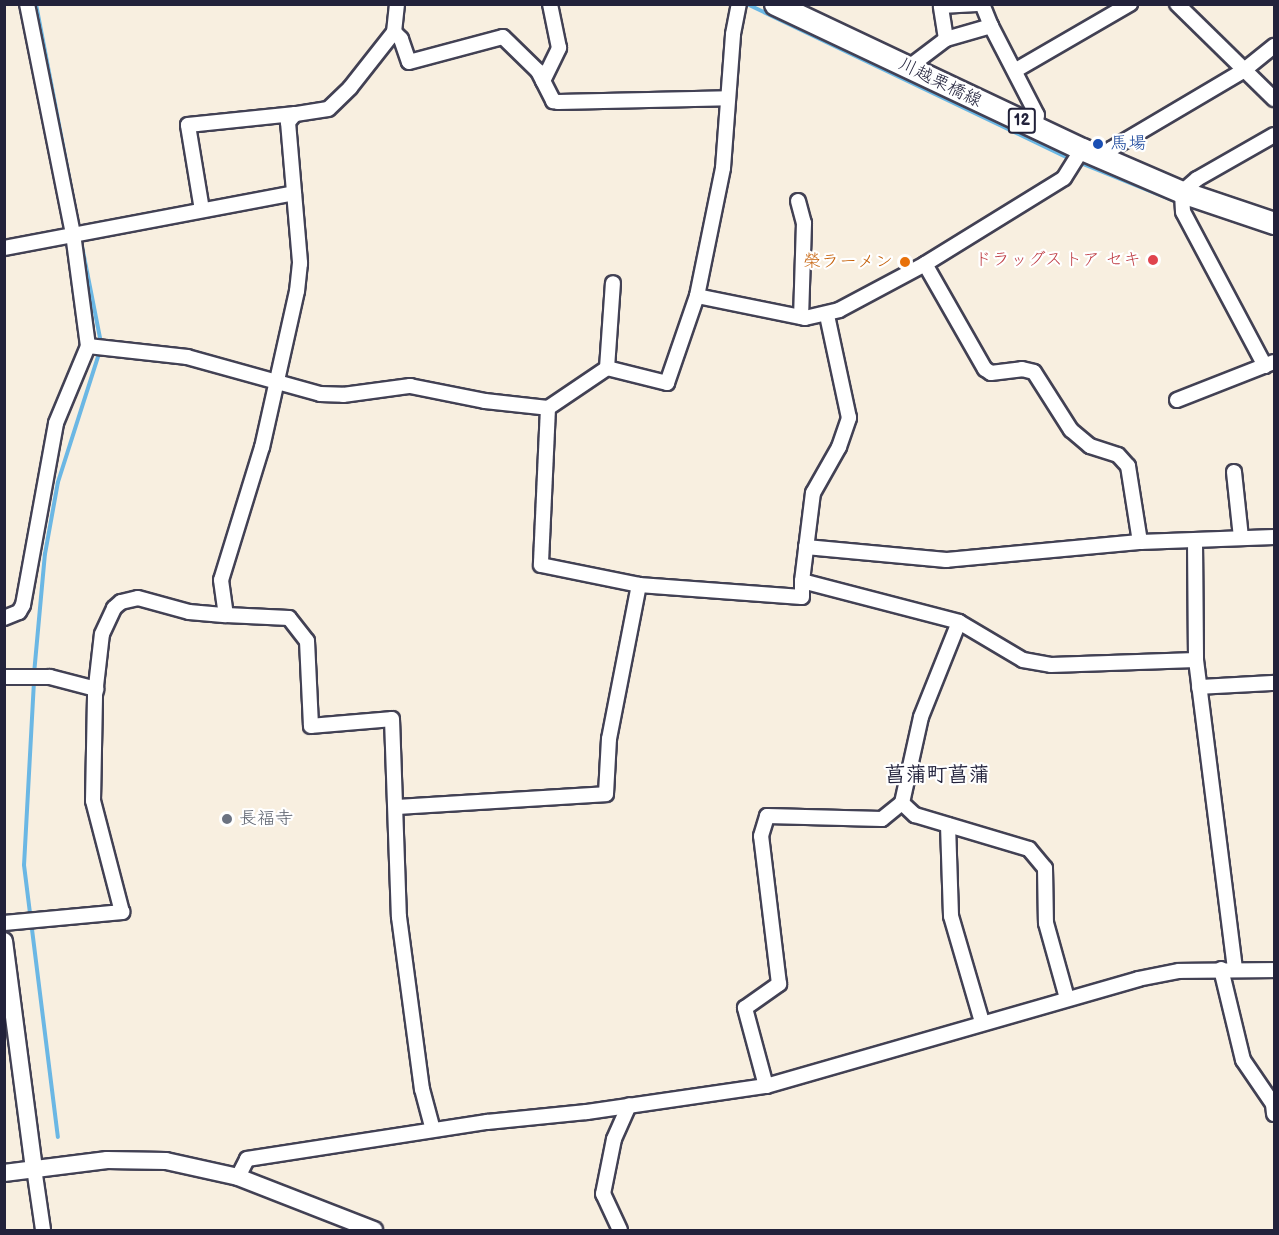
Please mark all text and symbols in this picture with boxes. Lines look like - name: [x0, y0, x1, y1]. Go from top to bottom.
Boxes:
- street label: 川越栗橋線: [895, 54, 985, 112]
- road number: 12: [1007, 108, 1037, 134]
- place label: 馬場: [1110, 133, 1146, 155]
- marker: 馬場: [1091, 137, 1105, 151]
- place label: ドラッグストア セキ: [974, 249, 1141, 271]
- place label: 榮ラーメン: [803, 251, 893, 273]
- marker: ドラッグストア セキ: [1146, 253, 1160, 267]
- marker: 榮ラーメン: [898, 255, 912, 269]
- district label: 菖蒲町菖蒲: [885, 762, 989, 788]
- place label: 長福寺: [239, 808, 293, 830]
- marker: 長福寺: [220, 812, 234, 826]

